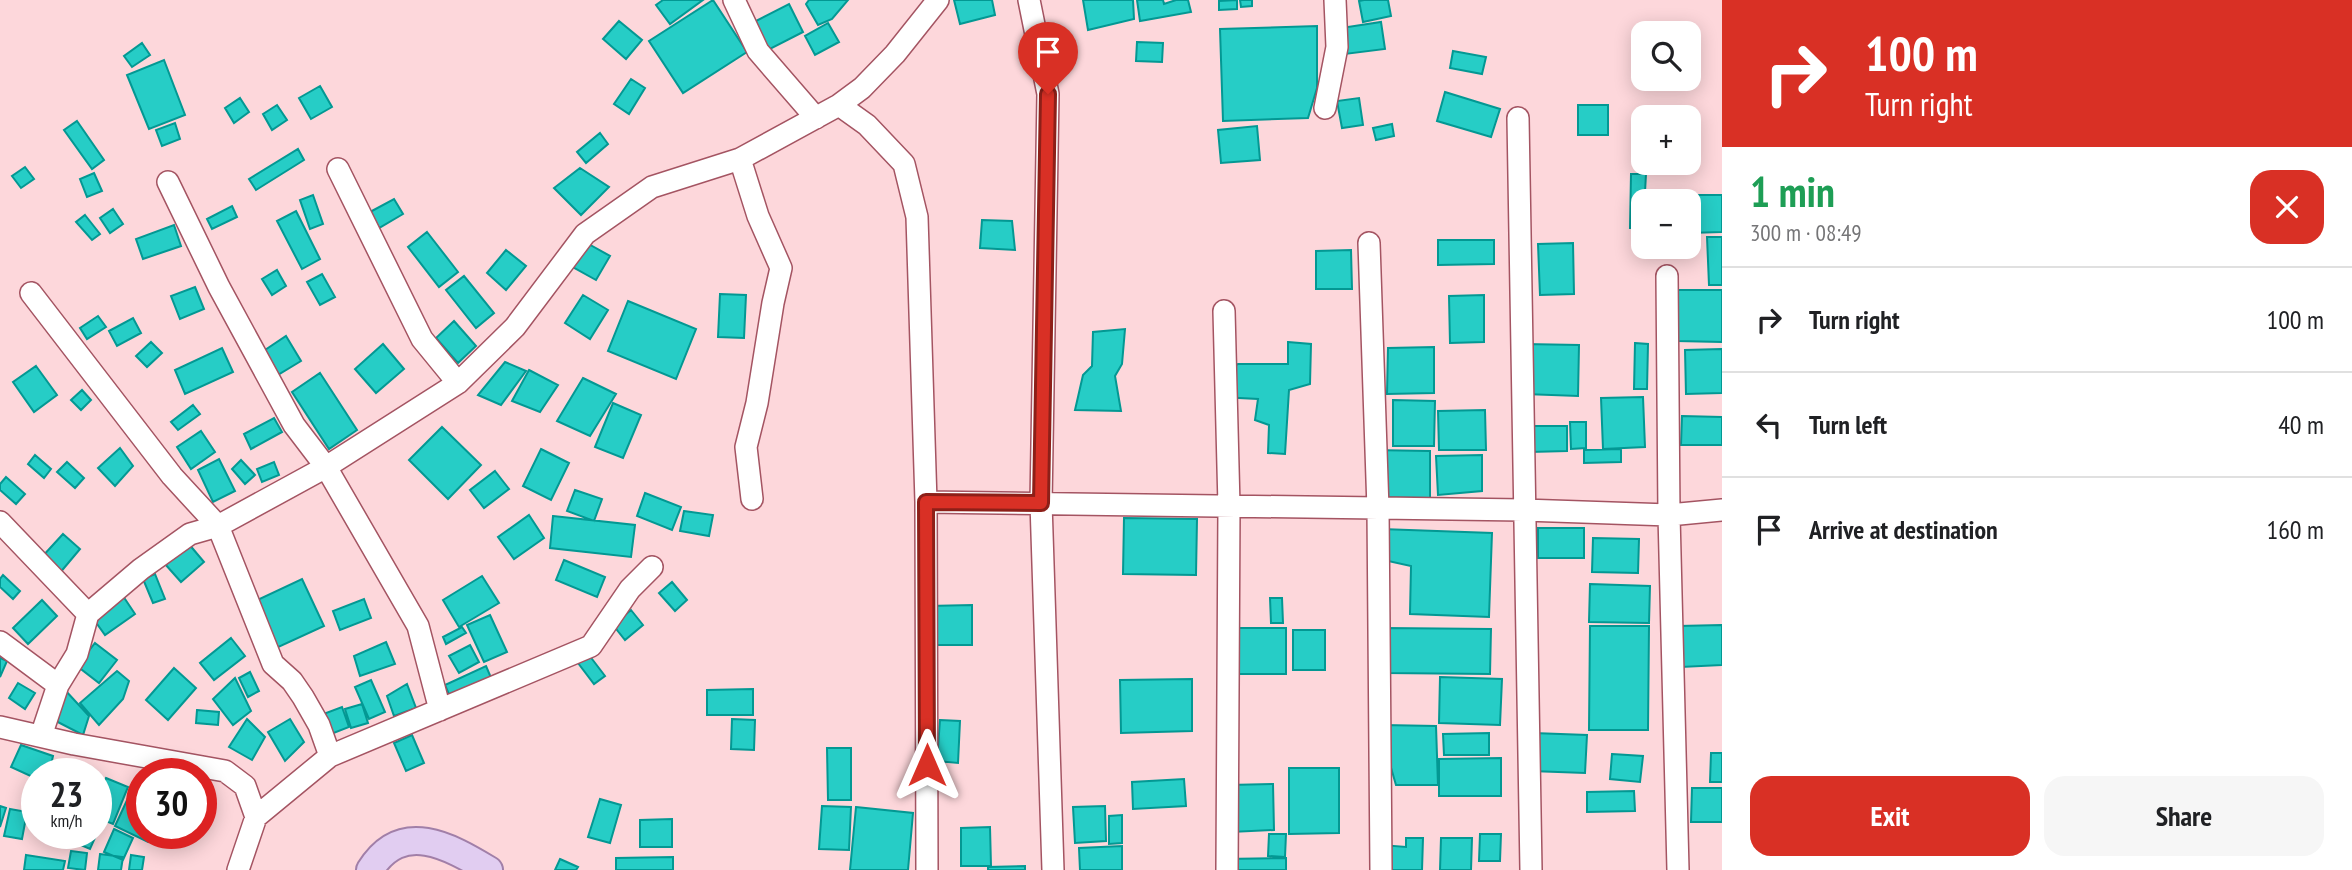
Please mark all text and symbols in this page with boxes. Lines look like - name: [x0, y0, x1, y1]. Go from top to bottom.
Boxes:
- map controls: [1631, 21, 1701, 259]
- button: search: [1631, 21, 1701, 91]
- text: 100 m: [1865, 21, 1978, 85]
- pin: [1018, 22, 1078, 94]
- icon: right: [1750, 28, 1841, 119]
- icon: arrive: [1029, 33, 1067, 71]
- text: Turn right: [1865, 83, 1973, 125]
- button: +: [1631, 105, 1701, 175]
- text: 1 min: [1750, 164, 1835, 219]
- button: close: [2250, 170, 2324, 244]
- button: −: [1631, 189, 1701, 259]
- text: 300 m · 08:49: [1750, 218, 1862, 247]
- icon: right: [1750, 301, 1788, 339]
- text: Turn right: [1809, 303, 1900, 336]
- text: 100 m: [2266, 303, 2324, 336]
- icon: left: [1750, 406, 1788, 444]
- text: Turn left: [1809, 408, 1887, 441]
- text: 40 m: [2278, 408, 2324, 441]
- icon: arrive: [1750, 511, 1788, 549]
- text: Arrive at destination: [1809, 513, 1998, 546]
- text: 160 m: [2266, 513, 2324, 546]
- position arrow: [890, 728, 964, 802]
- speed limit sign: 30: [126, 758, 217, 849]
- text: 23: [50, 771, 83, 817]
- button: Exit: [1750, 776, 2030, 856]
- button: Share: [2044, 776, 2324, 856]
- text: km/h: [51, 809, 82, 832]

